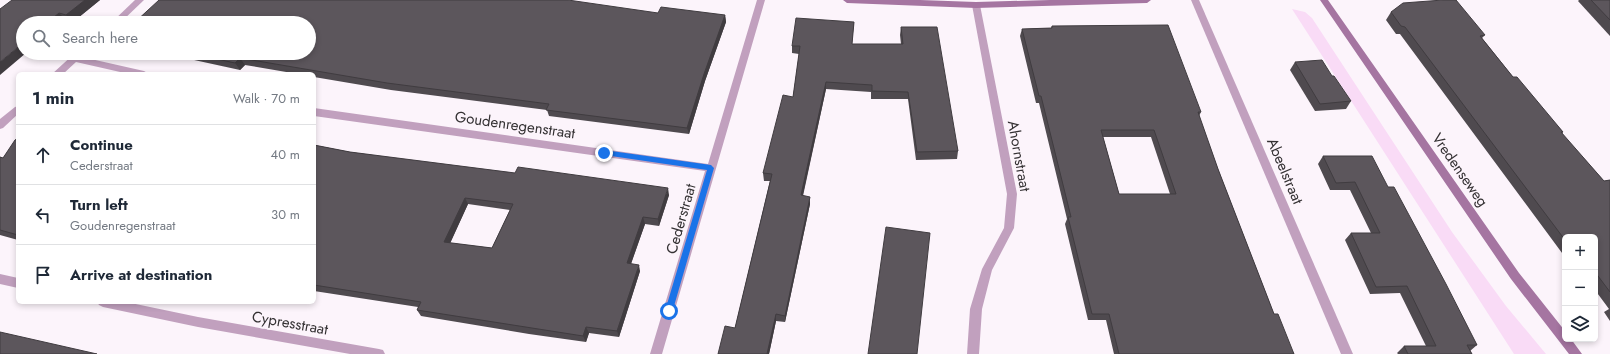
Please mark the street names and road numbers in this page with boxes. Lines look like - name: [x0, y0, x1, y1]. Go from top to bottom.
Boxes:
- street label: Goudenregenstraat: [453, 106, 577, 144]
- street label: Ahornstraat: [1002, 119, 1036, 194]
- street label: Vredenseweg: [1426, 129, 1494, 211]
- street label: Abeelstraat: [1261, 134, 1309, 208]
- street label: Cederstraat: [660, 181, 702, 257]
- street label: Cypresstraat: [250, 305, 330, 341]

